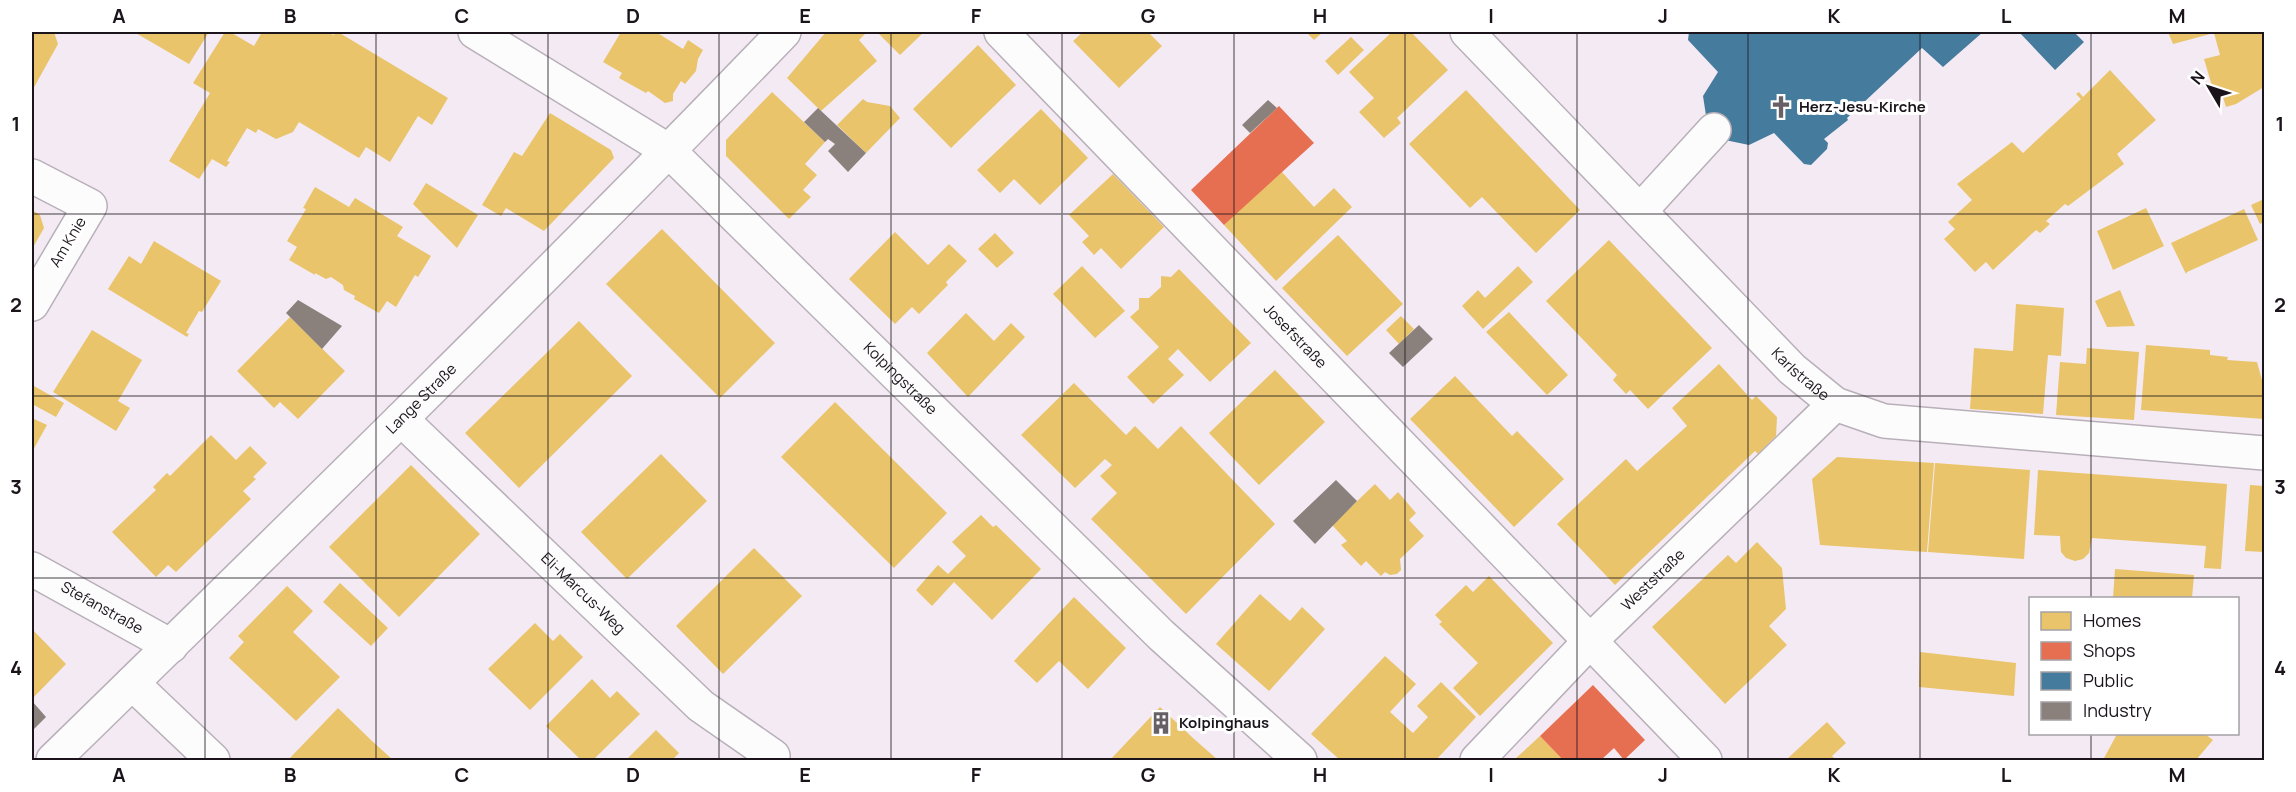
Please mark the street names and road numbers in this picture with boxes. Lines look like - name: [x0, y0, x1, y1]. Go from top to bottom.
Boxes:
- street label: Am Knie: [44, 212, 91, 271]
- street label: Josefstraße: [1259, 299, 1332, 373]
- street label: Kolpingstraße: [859, 337, 942, 419]
- street label: Karlstraße: [1767, 343, 1834, 406]
- street label: Lange Straße: [381, 358, 461, 438]
- street label: Weststraße: [1616, 544, 1689, 615]
- street label: Eli-Marcus-Weg: [537, 547, 630, 638]
- street label: Stefanstraße: [57, 576, 147, 639]

